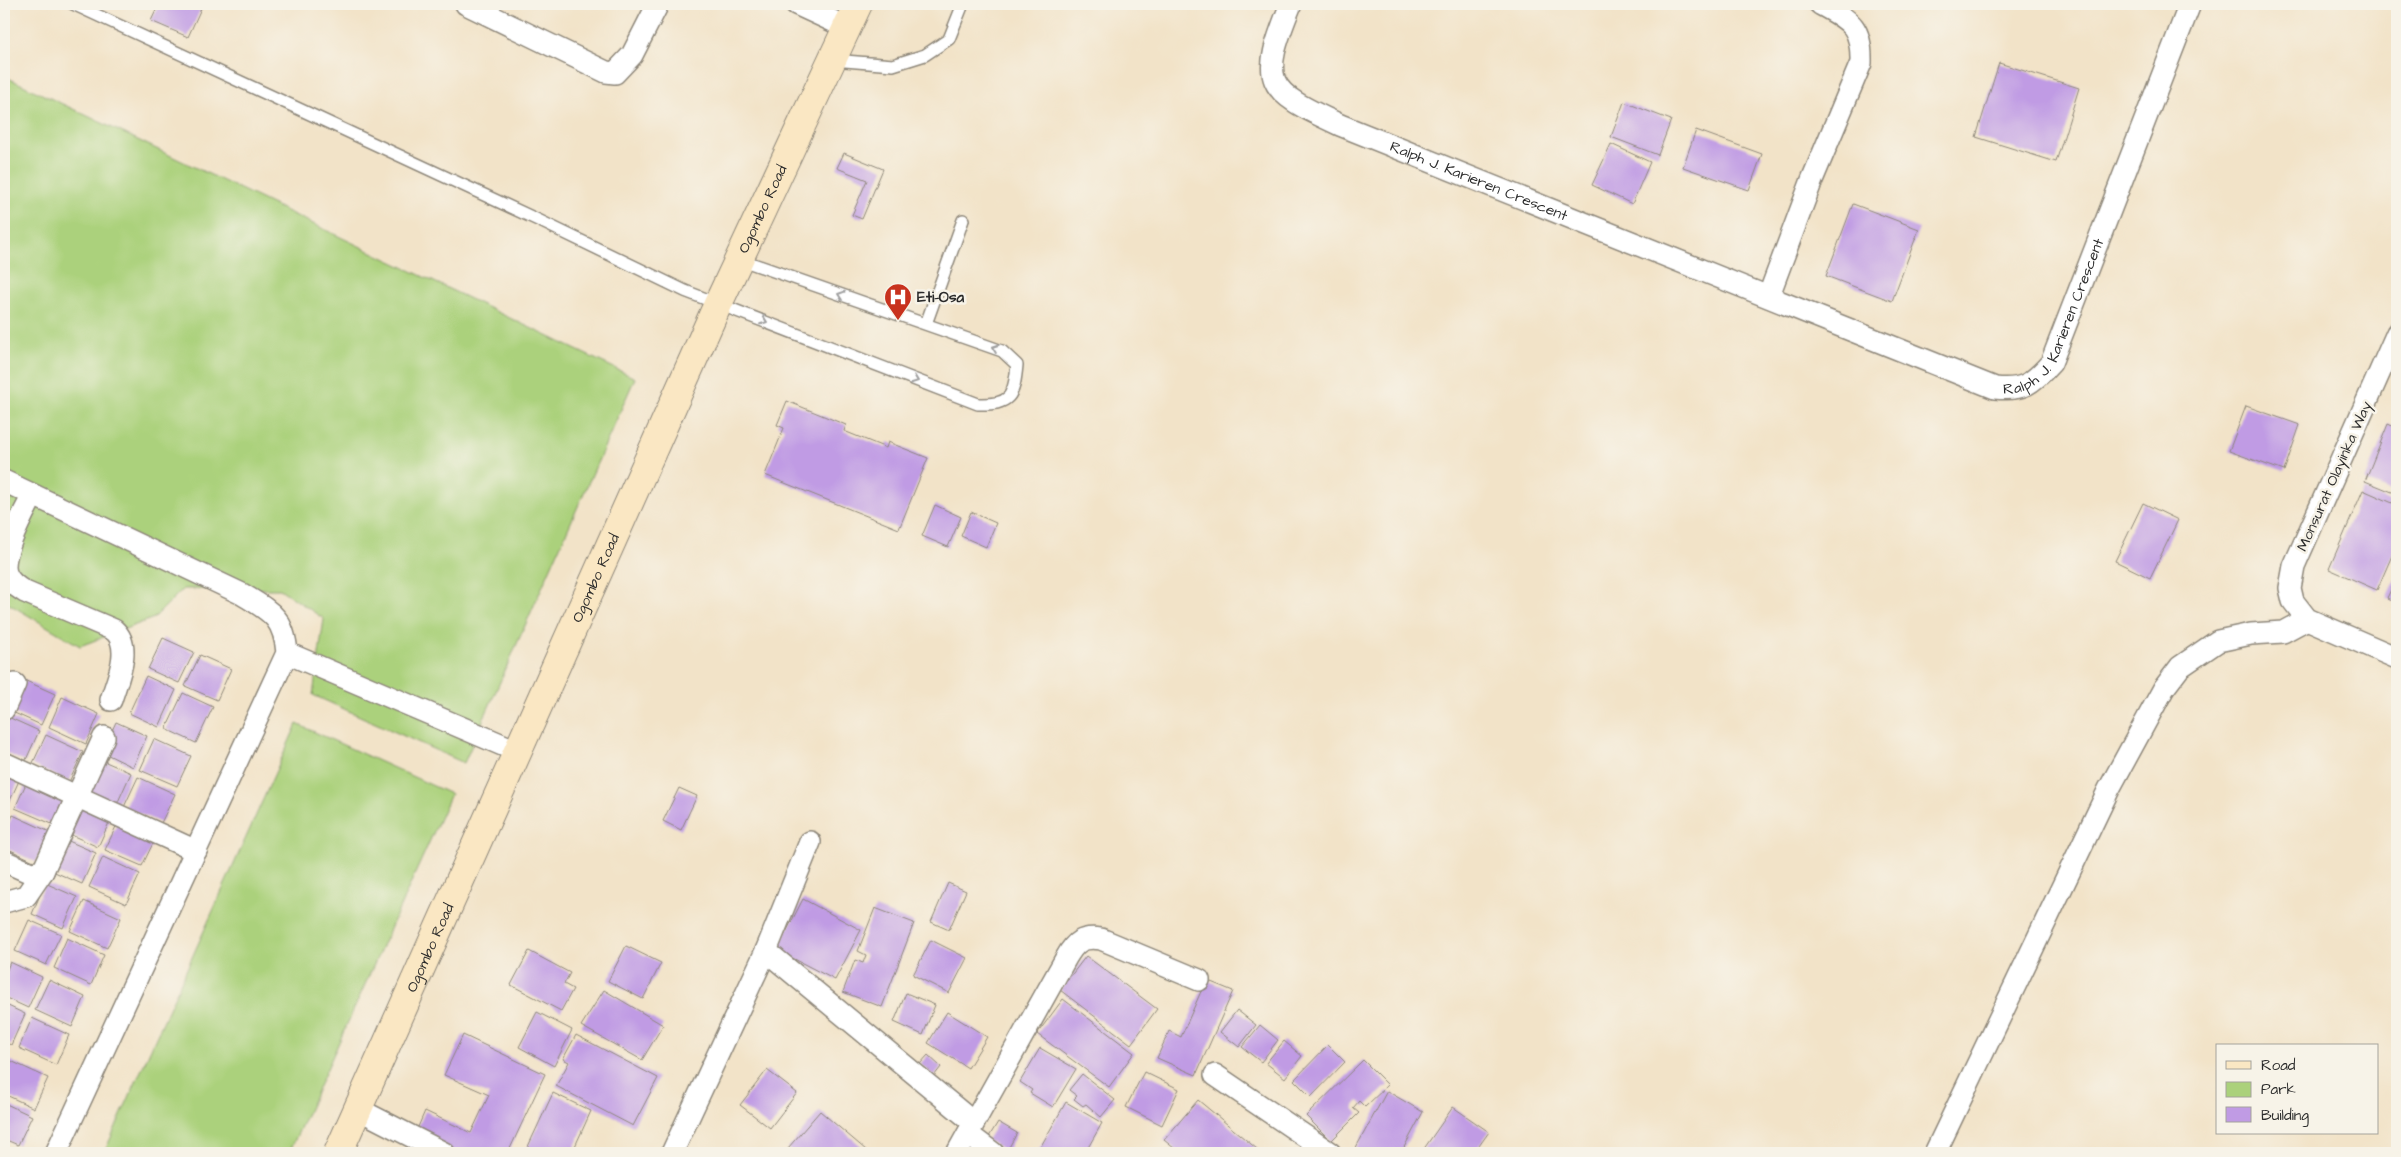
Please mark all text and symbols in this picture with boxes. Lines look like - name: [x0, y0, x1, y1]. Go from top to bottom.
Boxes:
- street label: Ralph J. Karieren Crescent: [1387, 136, 1571, 226]
- street label: Ogombo Road: [733, 161, 793, 257]
- street label: Ralph J. Karieren Crescent: [2003, 235, 2109, 400]
- hospital icon: Eti-Osa: [883, 282, 913, 321]
- place label: Eti-Osa: [917, 287, 964, 308]
- one-way arrow: [837, 291, 846, 301]
- one-way arrow: [759, 315, 768, 325]
- one-way arrow: [991, 344, 999, 354]
- one-way arrow: [910, 374, 919, 384]
- street label: Monsurat Olayinka Way: [2292, 398, 2378, 555]
- street label: Ogombo Road: [567, 530, 625, 626]
- street label: Ogombo Road: [401, 900, 460, 996]
- legend: [2216, 1044, 2378, 1134]
- text: Road: [2261, 1055, 2296, 1076]
- text: Park: [2261, 1079, 2296, 1100]
- text: Building: [2261, 1105, 2309, 1127]

